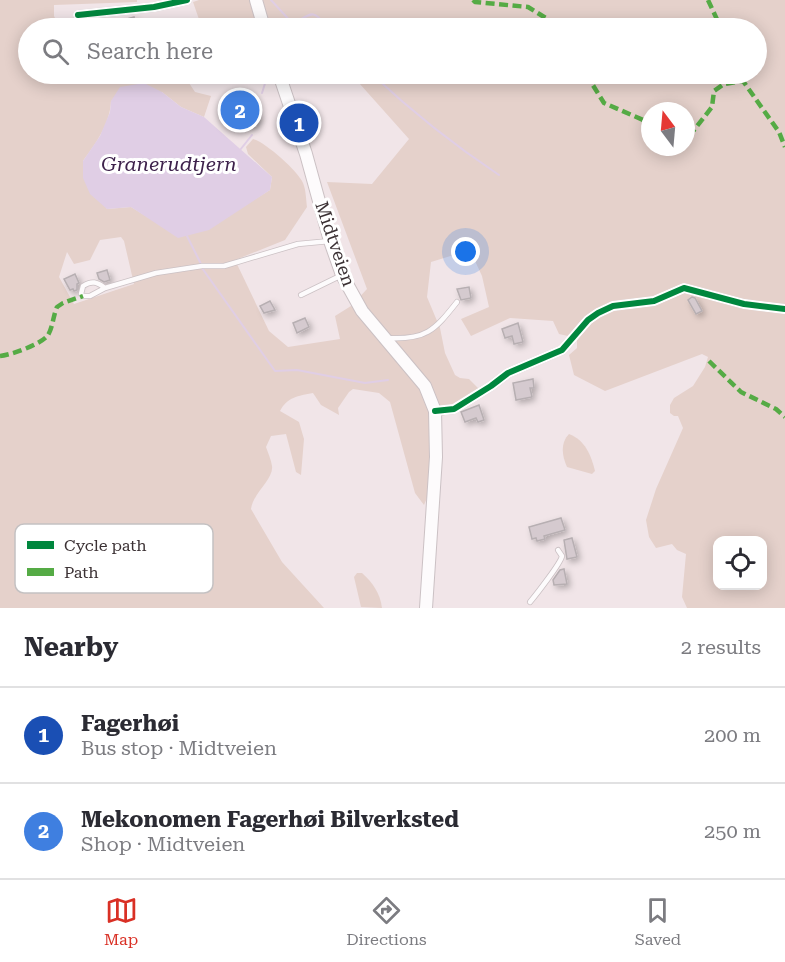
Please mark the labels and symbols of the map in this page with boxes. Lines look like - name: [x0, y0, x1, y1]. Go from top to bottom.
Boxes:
- pin: 2: [220, 88, 260, 132]
- pin: 1: [280, 100, 318, 146]
- north arrow: [641, 102, 695, 156]
- water label: Granerudtjern: [101, 152, 237, 176]
- street label: Midtveien: [311, 199, 360, 289]
- your location: [451, 237, 480, 266]
- legend: [15, 524, 213, 593]
- text: Cycle path: [64, 536, 147, 555]
- text: Path: [64, 563, 99, 582]

